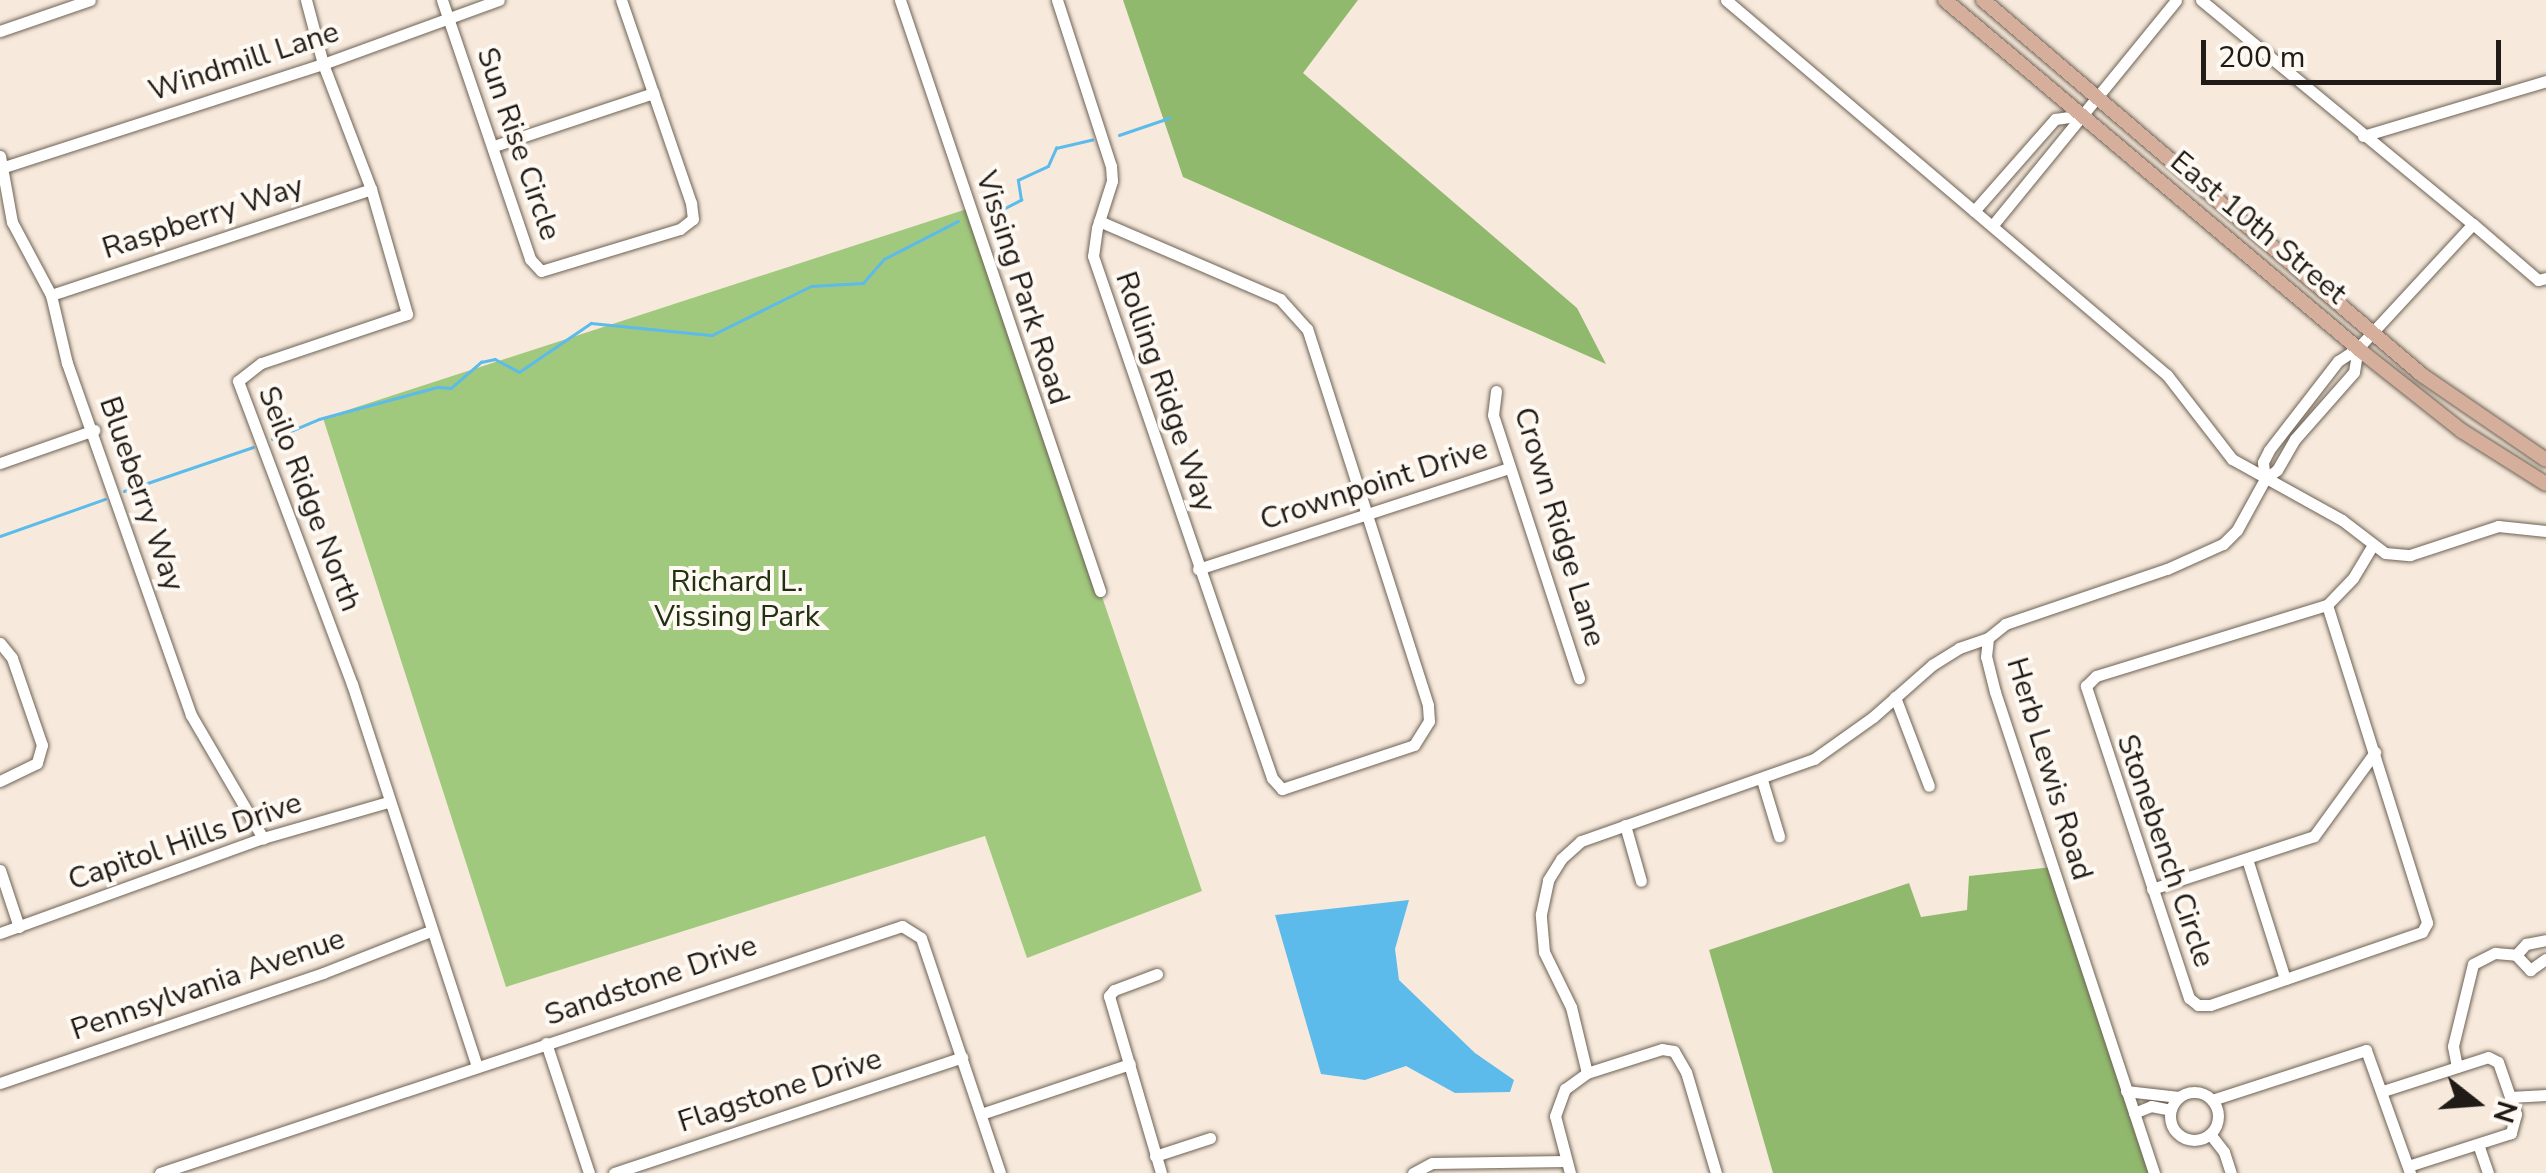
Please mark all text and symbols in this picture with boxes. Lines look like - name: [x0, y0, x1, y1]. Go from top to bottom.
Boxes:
- street label: Windmill Lane: [144, 14, 344, 110]
- scale bar: [2206, 20, 2506, 82]
- text: 200 m: [2218, 37, 2305, 78]
- street label: Sun Rise Circle: [468, 43, 568, 245]
- street label: East 10th Street: [2163, 144, 2353, 312]
- street label: Vissing Park Road: [967, 167, 1077, 409]
- street label: Raspberry Way: [98, 169, 308, 267]
- street label: Rolling Ridge Way: [1107, 267, 1223, 517]
- street label: Seilo Ridge North: [250, 381, 368, 617]
- street label: Blueberry Way: [91, 392, 191, 596]
- street label: Crown Ridge Lane: [1506, 403, 1612, 651]
- street label: Crownpoint Drive: [1256, 431, 1492, 539]
- park label: Richard L. Vissing Park: [654, 564, 820, 634]
- street label: Herb Lewis Road: [1998, 653, 2100, 885]
- street label: Stonebench Circle: [2108, 730, 2222, 972]
- street label: Capitol Hills Drive: [64, 785, 306, 899]
- street label: Pennsylvania Avenue: [66, 921, 350, 1049]
- street label: Sandstone Drive: [540, 928, 762, 1034]
- street label: Flagstone Drive: [674, 1041, 886, 1141]
- north arrow: [2426, 1053, 2526, 1153]
- text: N: [2483, 1096, 2526, 1127]

